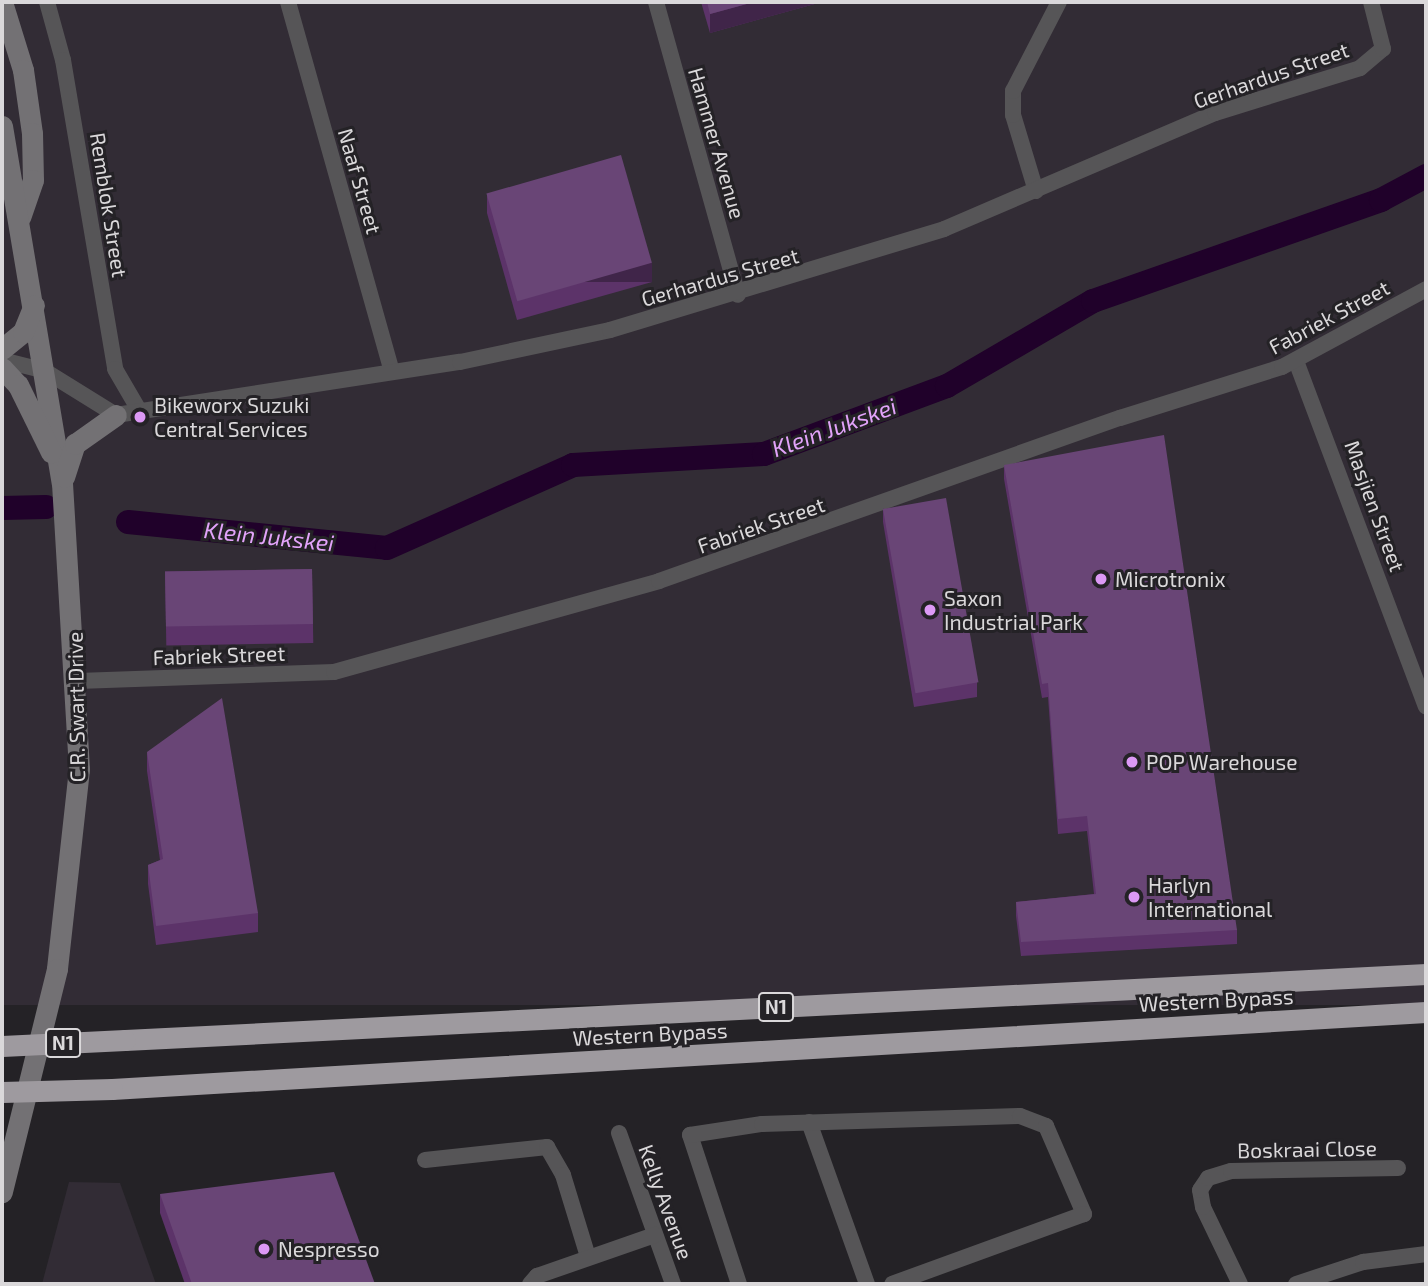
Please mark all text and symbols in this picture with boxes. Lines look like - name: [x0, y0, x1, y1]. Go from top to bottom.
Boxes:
- street label: Gerhardus Street: [1190, 37, 1352, 113]
- street label: Hammer Avenue: [683, 64, 751, 222]
- street label: Naaf Street: [333, 125, 387, 237]
- street label: Remblok Street: [85, 131, 133, 279]
- street label: Gerhardus Street: [638, 242, 802, 312]
- street label: Fabriek Street: [1264, 275, 1394, 359]
- place label: Bikeworx Suzuki Central Services: [154, 392, 310, 442]
- water label: Klein Jukskei: [768, 392, 900, 462]
- marker: Bikeworx Suzuki Central Services: [132, 409, 148, 425]
- street label: Masjien Street: [1340, 437, 1410, 575]
- street label: Fabriek Street: [694, 491, 828, 559]
- water label: Klein Jukskei: [202, 515, 336, 557]
- place label: Microtronix: [1115, 566, 1226, 592]
- marker: Microtronix: [1093, 571, 1109, 587]
- place label: Saxon Industrial Park: [944, 585, 1083, 635]
- marker: Saxon Industrial Park: [922, 602, 938, 618]
- street label: C.R. Swart Drive: [62, 631, 90, 783]
- street label: Fabriek Street: [152, 640, 286, 670]
- place label: POP Warehouse: [1146, 749, 1298, 775]
- marker: POP Warehouse: [1124, 754, 1140, 770]
- place label: Harlyn International: [1148, 872, 1272, 922]
- marker: Harlyn International: [1126, 889, 1142, 905]
- street label: Western Bypass: [1138, 983, 1294, 1017]
- road number: N1: [757, 992, 795, 1023]
- street label: Western Bypass: [572, 1017, 728, 1051]
- road number: N1: [44, 1028, 82, 1058]
- street label: Boskraai Close: [1237, 1135, 1377, 1163]
- street label: Kelly Avenue: [633, 1141, 699, 1263]
- place label: Nespresso: [278, 1236, 380, 1262]
- marker: Nespresso: [256, 1241, 272, 1257]

